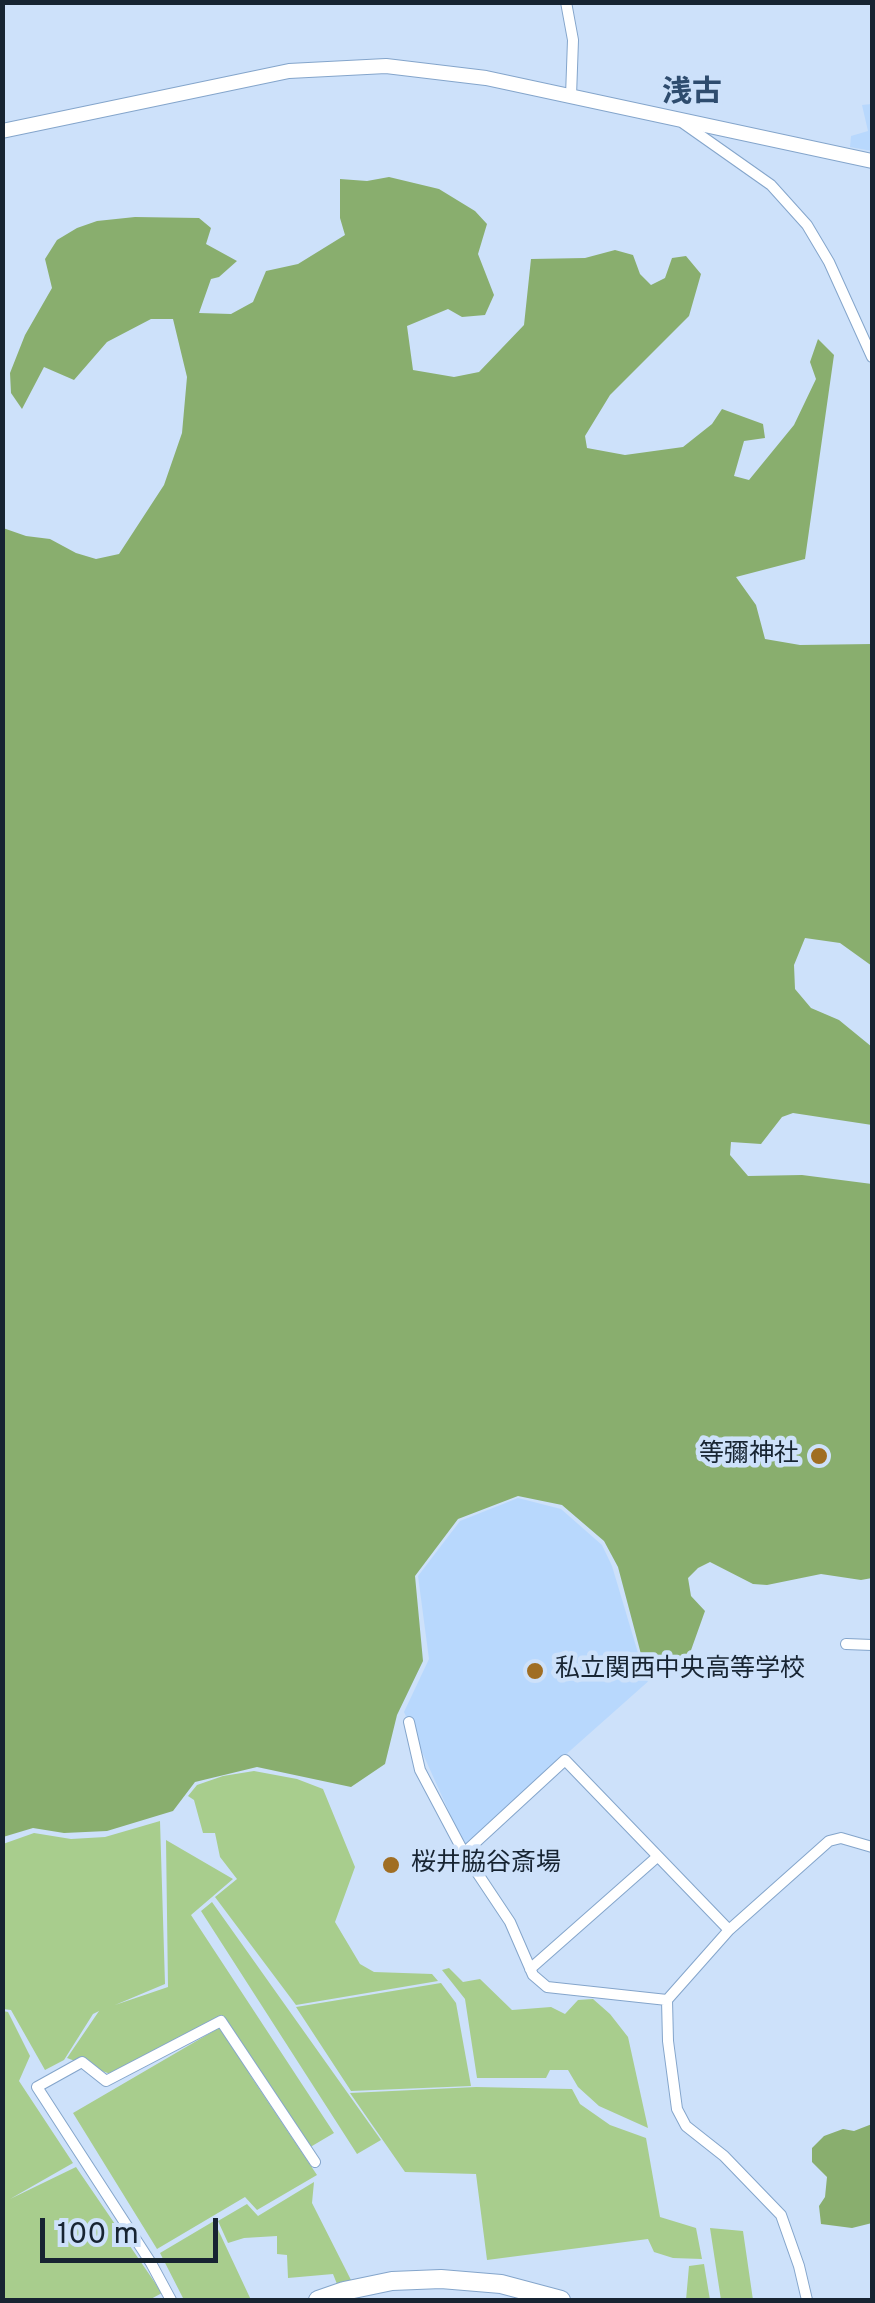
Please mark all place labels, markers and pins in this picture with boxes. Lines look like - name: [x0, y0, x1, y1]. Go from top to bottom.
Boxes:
- place label: 等彌神社: [699, 1441, 799, 1471]
- marker: 等彌神社: [808, 1445, 830, 1467]
- place label: 私立関西中央高等学校: [555, 1656, 805, 1686]
- marker: 私立関西中央高等学校: [524, 1660, 546, 1682]
- place label: 桜井脇谷斎場: [411, 1850, 561, 1880]
- marker: 桜井脇谷斎場: [380, 1854, 402, 1876]

